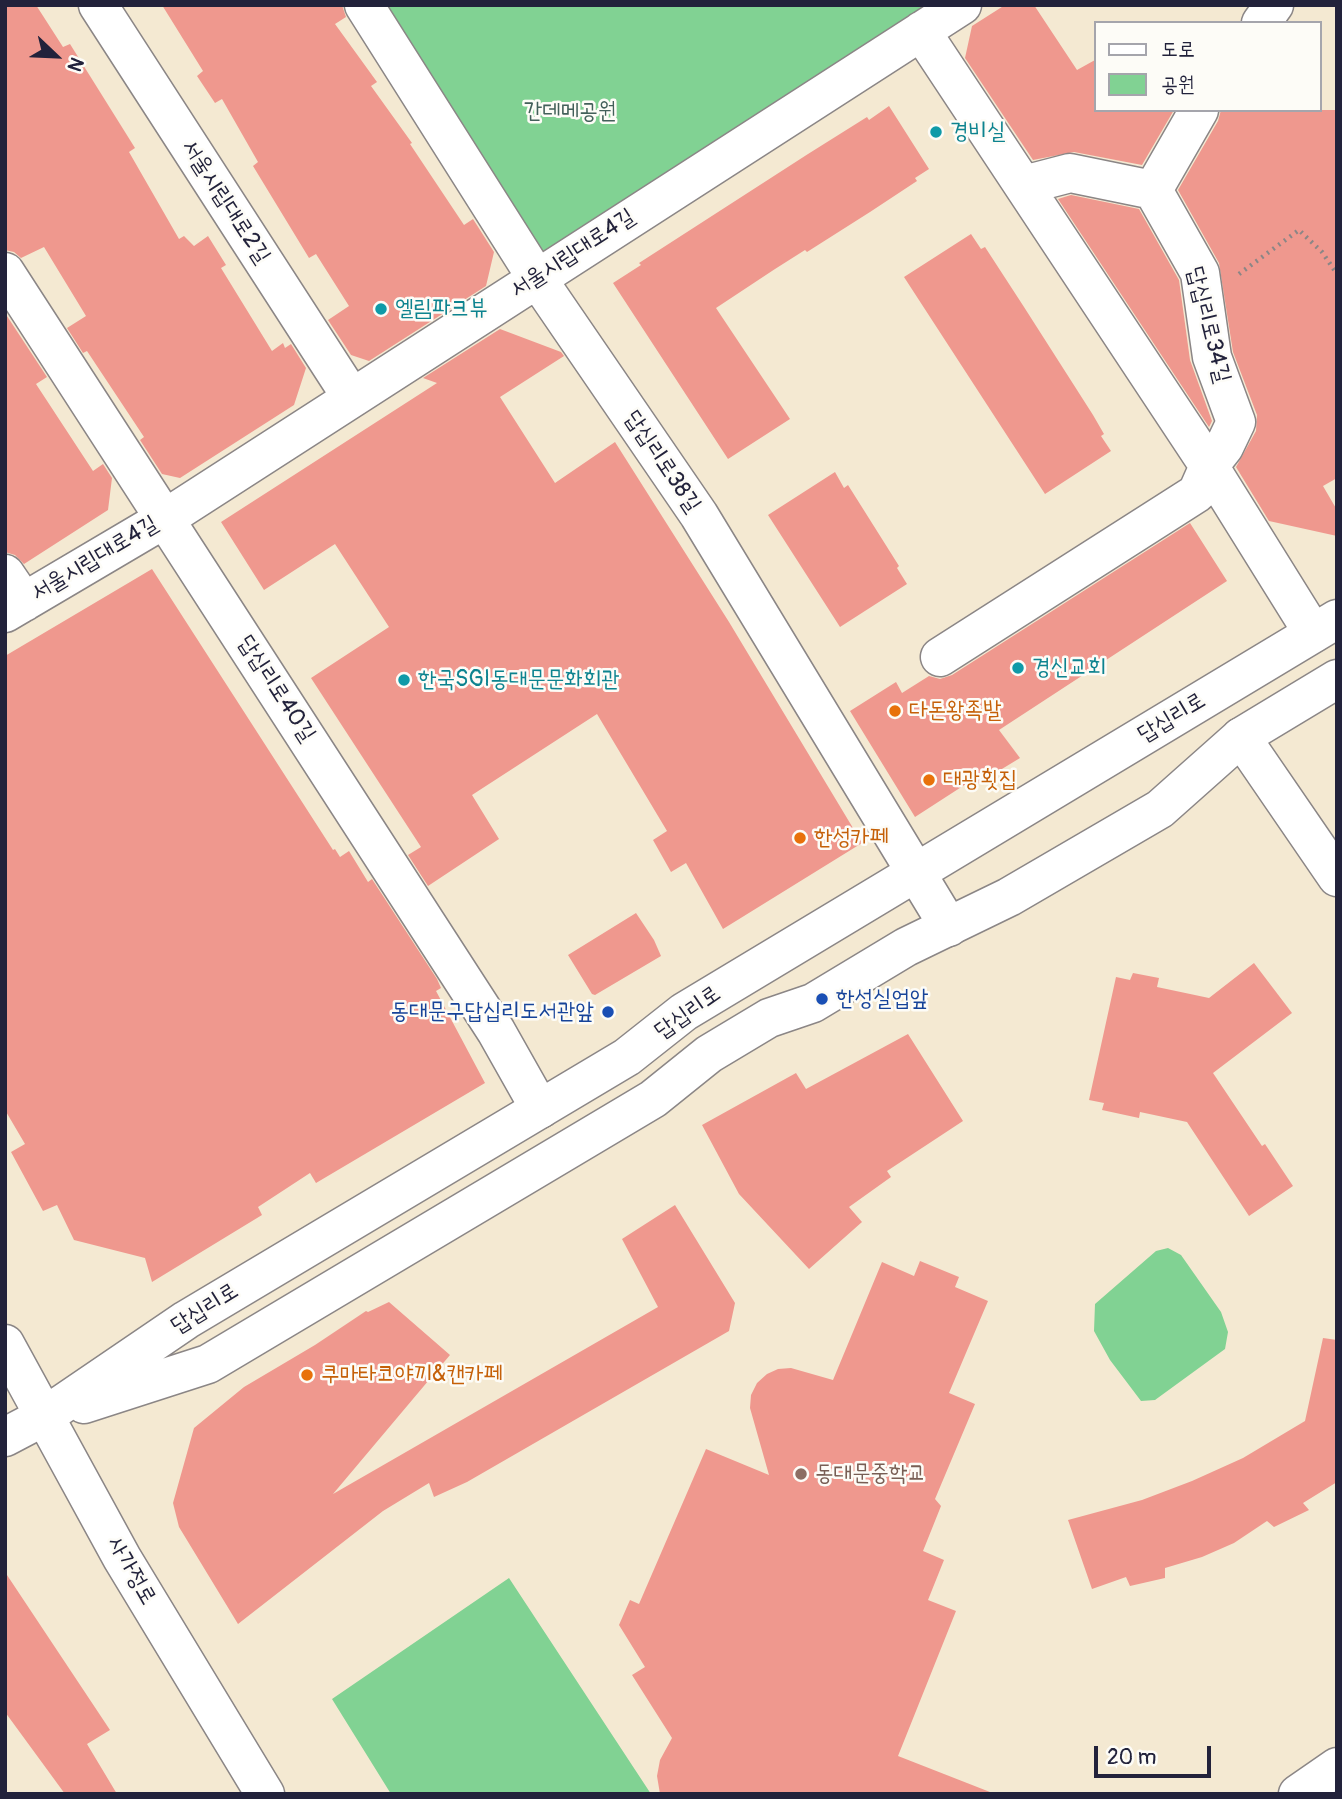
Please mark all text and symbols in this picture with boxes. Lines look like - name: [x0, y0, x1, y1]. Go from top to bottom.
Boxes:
- north arrow: [21, 21, 91, 91]
- legend: [1094, 21, 1321, 112]
- text: 도로: [1161, 36, 1195, 63]
- text: N: [62, 54, 89, 75]
- text: 공원: [1161, 71, 1195, 98]
- park label: 간데메공원: [524, 98, 616, 126]
- place label: 경비실: [950, 118, 1006, 146]
- marker: 경비실: [928, 124, 944, 140]
- street label: 서울시립대로2길: [175, 135, 275, 269]
- street label: 서울시립대로4길: [506, 204, 640, 304]
- street label: 답십리로34길: [1180, 264, 1236, 386]
- place label: 엘림파크뷰: [395, 295, 488, 323]
- marker: 엘림파크뷰: [373, 301, 389, 317]
- street label: 답십리로38길: [618, 406, 706, 518]
- street label: 서울시립대로4길: [27, 510, 163, 608]
- street label: 답십리로40길: [231, 630, 321, 748]
- place label: 경신교회: [1032, 654, 1106, 682]
- marker: 경신교회: [1010, 660, 1026, 676]
- place label: 한국SGI동대문문화회관: [418, 666, 620, 694]
- marker: 한국SGI동대문문화회관: [396, 672, 412, 688]
- street label: 답십리로: [1133, 687, 1211, 749]
- place label: 다돈왕족발: [909, 697, 1002, 725]
- marker: 다돈왕족발: [887, 703, 903, 719]
- place label: 대광횟집: [943, 766, 1017, 794]
- marker: 대광횟집: [921, 772, 937, 788]
- place label: 한성카페: [814, 824, 888, 852]
- marker: 한성카페: [792, 830, 808, 846]
- street label: 답십리로: [650, 980, 726, 1046]
- place label: 한성실업앞: [836, 985, 929, 1013]
- marker: 한성실업앞: [814, 991, 830, 1007]
- place label: 동대문구답십리도서관앞: [390, 998, 594, 1026]
- marker: 동대문구답십리도서관앞: [600, 1004, 616, 1020]
- street label: 답십리로: [166, 1278, 244, 1340]
- place label: 쿠마타코야끼&캔카페: [321, 1361, 502, 1389]
- marker: 쿠마타코야끼&캔카페: [299, 1367, 315, 1383]
- place label: 동대문중학교: [815, 1460, 926, 1488]
- marker: 동대문중학교: [793, 1466, 809, 1482]
- street label: 사가정로: [101, 1532, 161, 1610]
- scale bar: [1097, 1732, 1214, 1776]
- text: 20 m: [1107, 1744, 1156, 1771]

